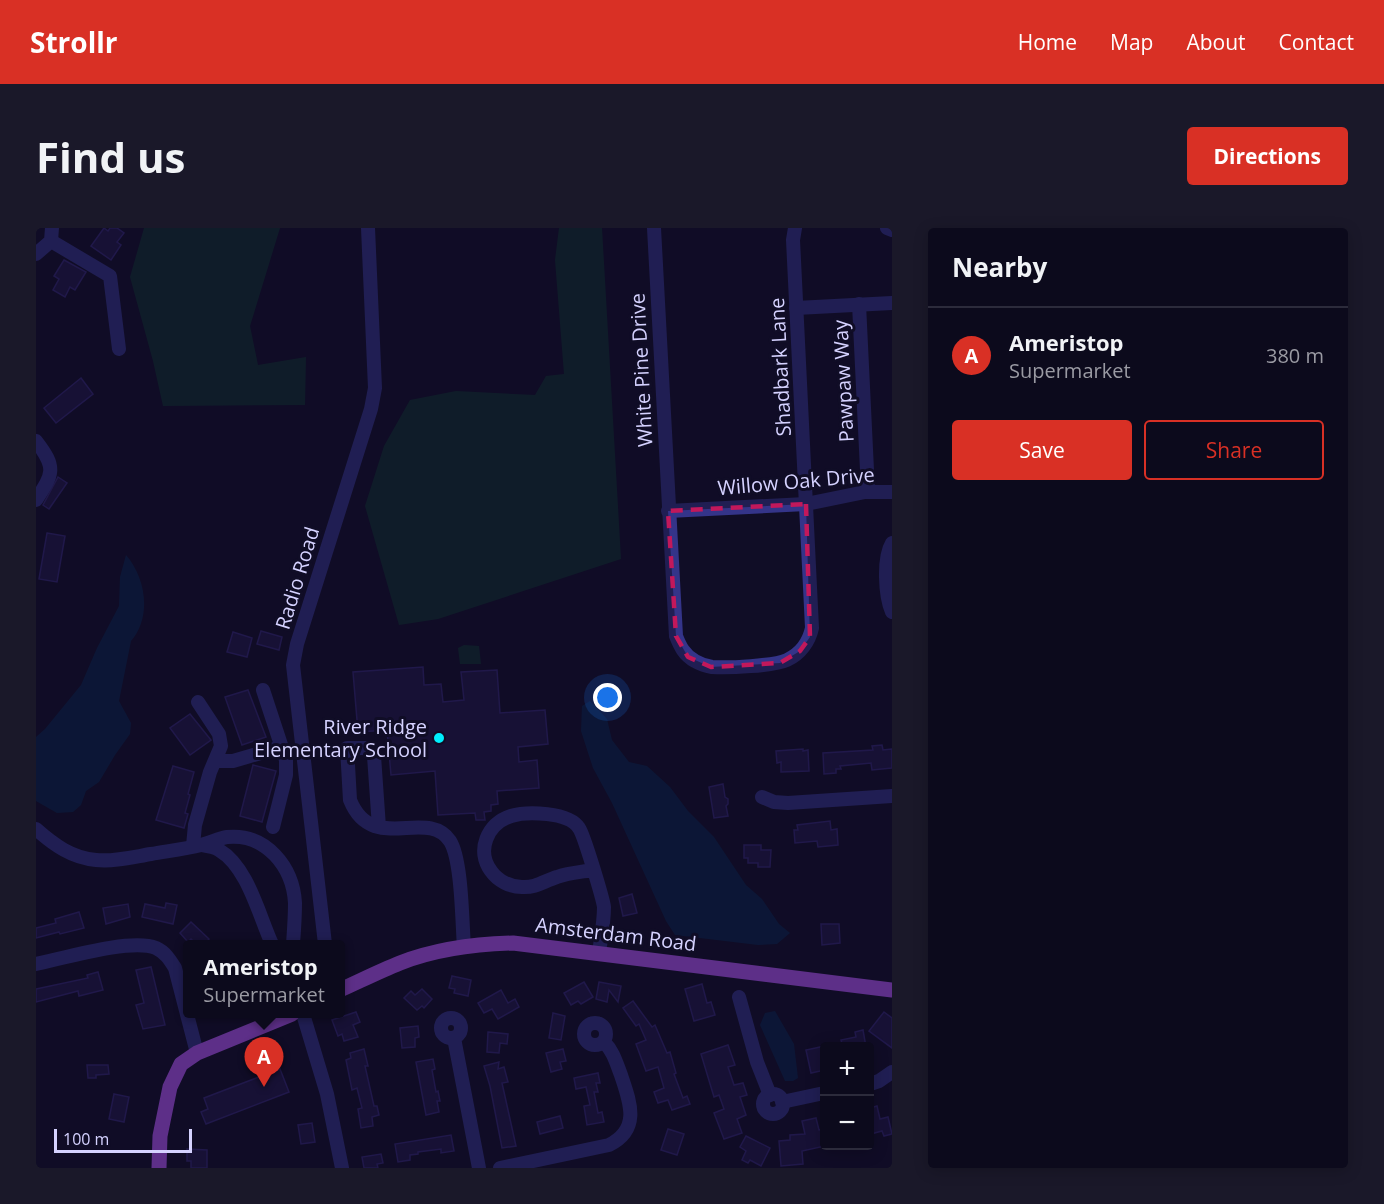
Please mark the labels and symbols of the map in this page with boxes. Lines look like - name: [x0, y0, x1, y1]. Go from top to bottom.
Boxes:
- street label: White Pine Drive: [623, 292, 659, 448]
- street label: Shadbark Lane: [763, 297, 797, 437]
- street label: Pawpaw Way: [826, 318, 860, 443]
- street label: Willow Oak Drive: [716, 461, 876, 501]
- street label: Radio Road: [269, 524, 325, 632]
- your location: [593, 683, 622, 712]
- place label: River Ridge Elementary School: [254, 713, 427, 763]
- marker: River Ridge Elementary School: [432, 731, 446, 745]
- street label: Amsterdam Road: [534, 911, 698, 957]
- pin: A: [244, 1038, 284, 1087]
- scale bar: [54, 1126, 192, 1154]

